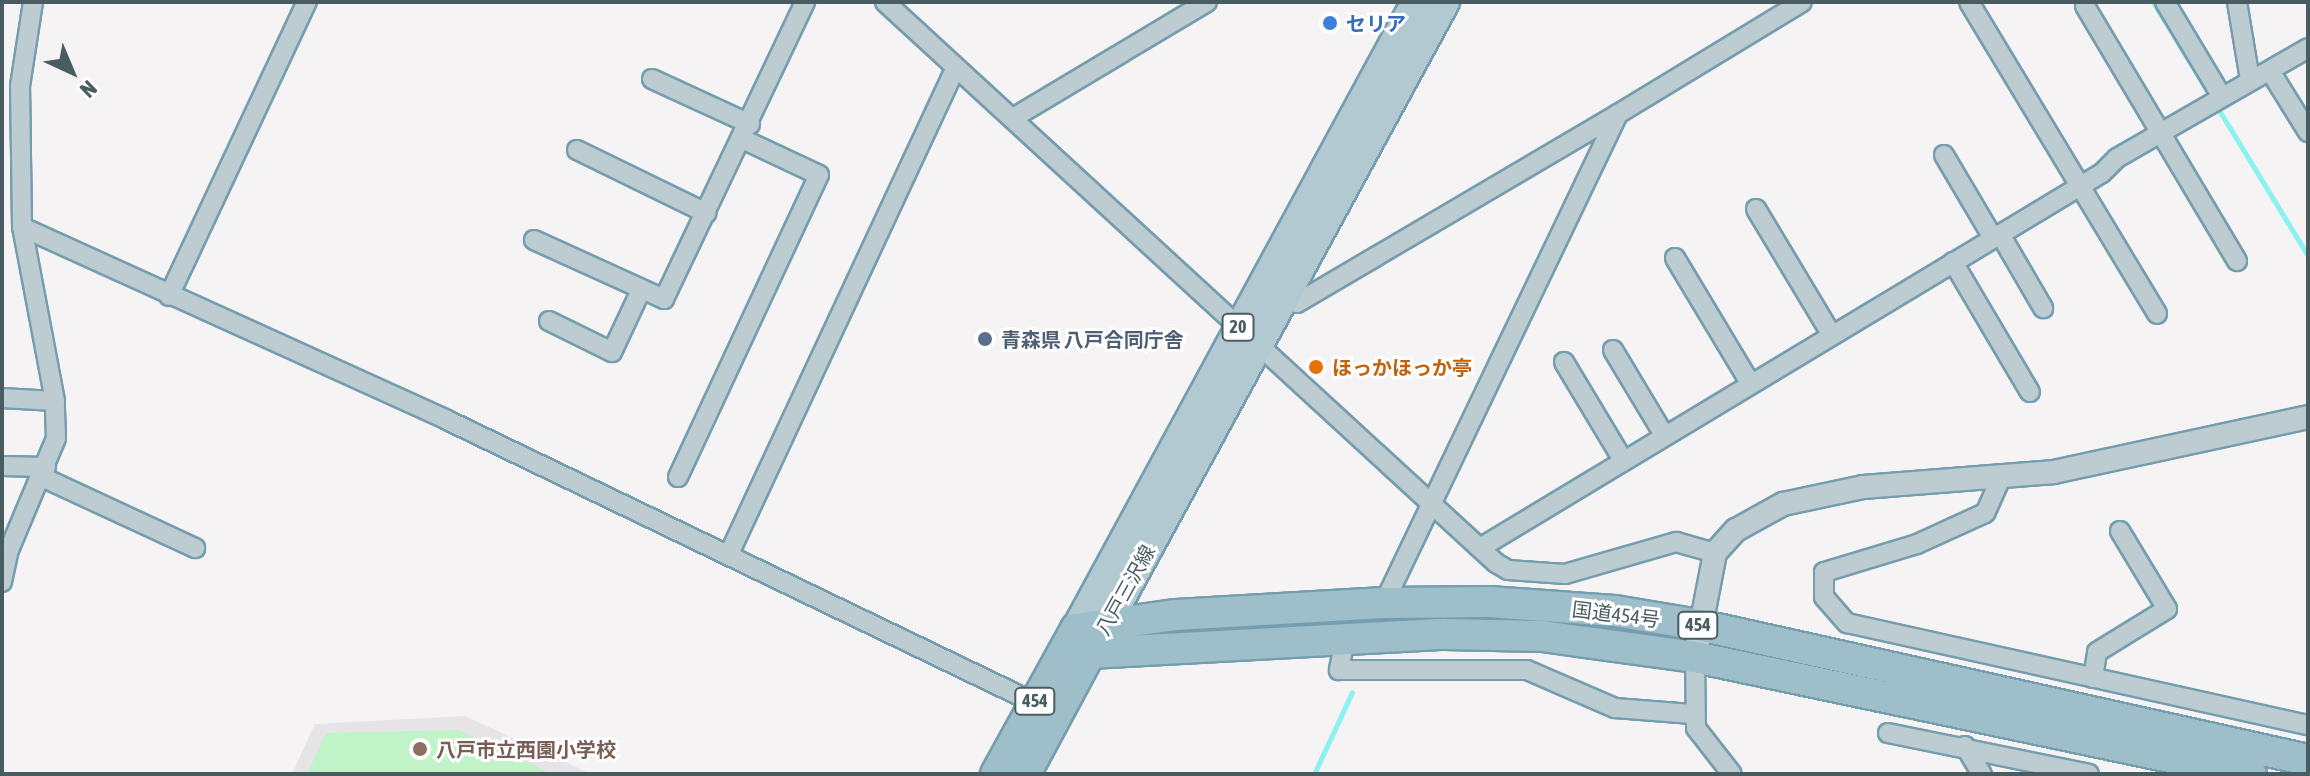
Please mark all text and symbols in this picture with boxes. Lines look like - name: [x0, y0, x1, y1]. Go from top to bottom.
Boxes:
- place label: セリア: [1346, 11, 1406, 35]
- marker: セリア: [1321, 14, 1339, 32]
- north arrow: [32, 32, 112, 112]
- text: N: [75, 75, 102, 103]
- road number: 20: [1220, 313, 1256, 341]
- place label: 青森県 八戸合同庁舎: [1001, 327, 1184, 351]
- marker: 青森県 八戸合同庁舎: [976, 330, 994, 348]
- place label: ほっかほっか亭: [1332, 355, 1472, 379]
- marker: ほっかほっか亭: [1307, 358, 1325, 376]
- street label: 八戸三沢線: [1090, 540, 1160, 640]
- street label: 国道454号: [1571, 597, 1661, 631]
- road number: 454: [1676, 611, 1720, 639]
- road number: 454: [1013, 687, 1057, 715]
- place label: 八戸市立西園小学校: [436, 737, 616, 761]
- marker: 八戸市立西園小学校: [411, 740, 429, 758]

